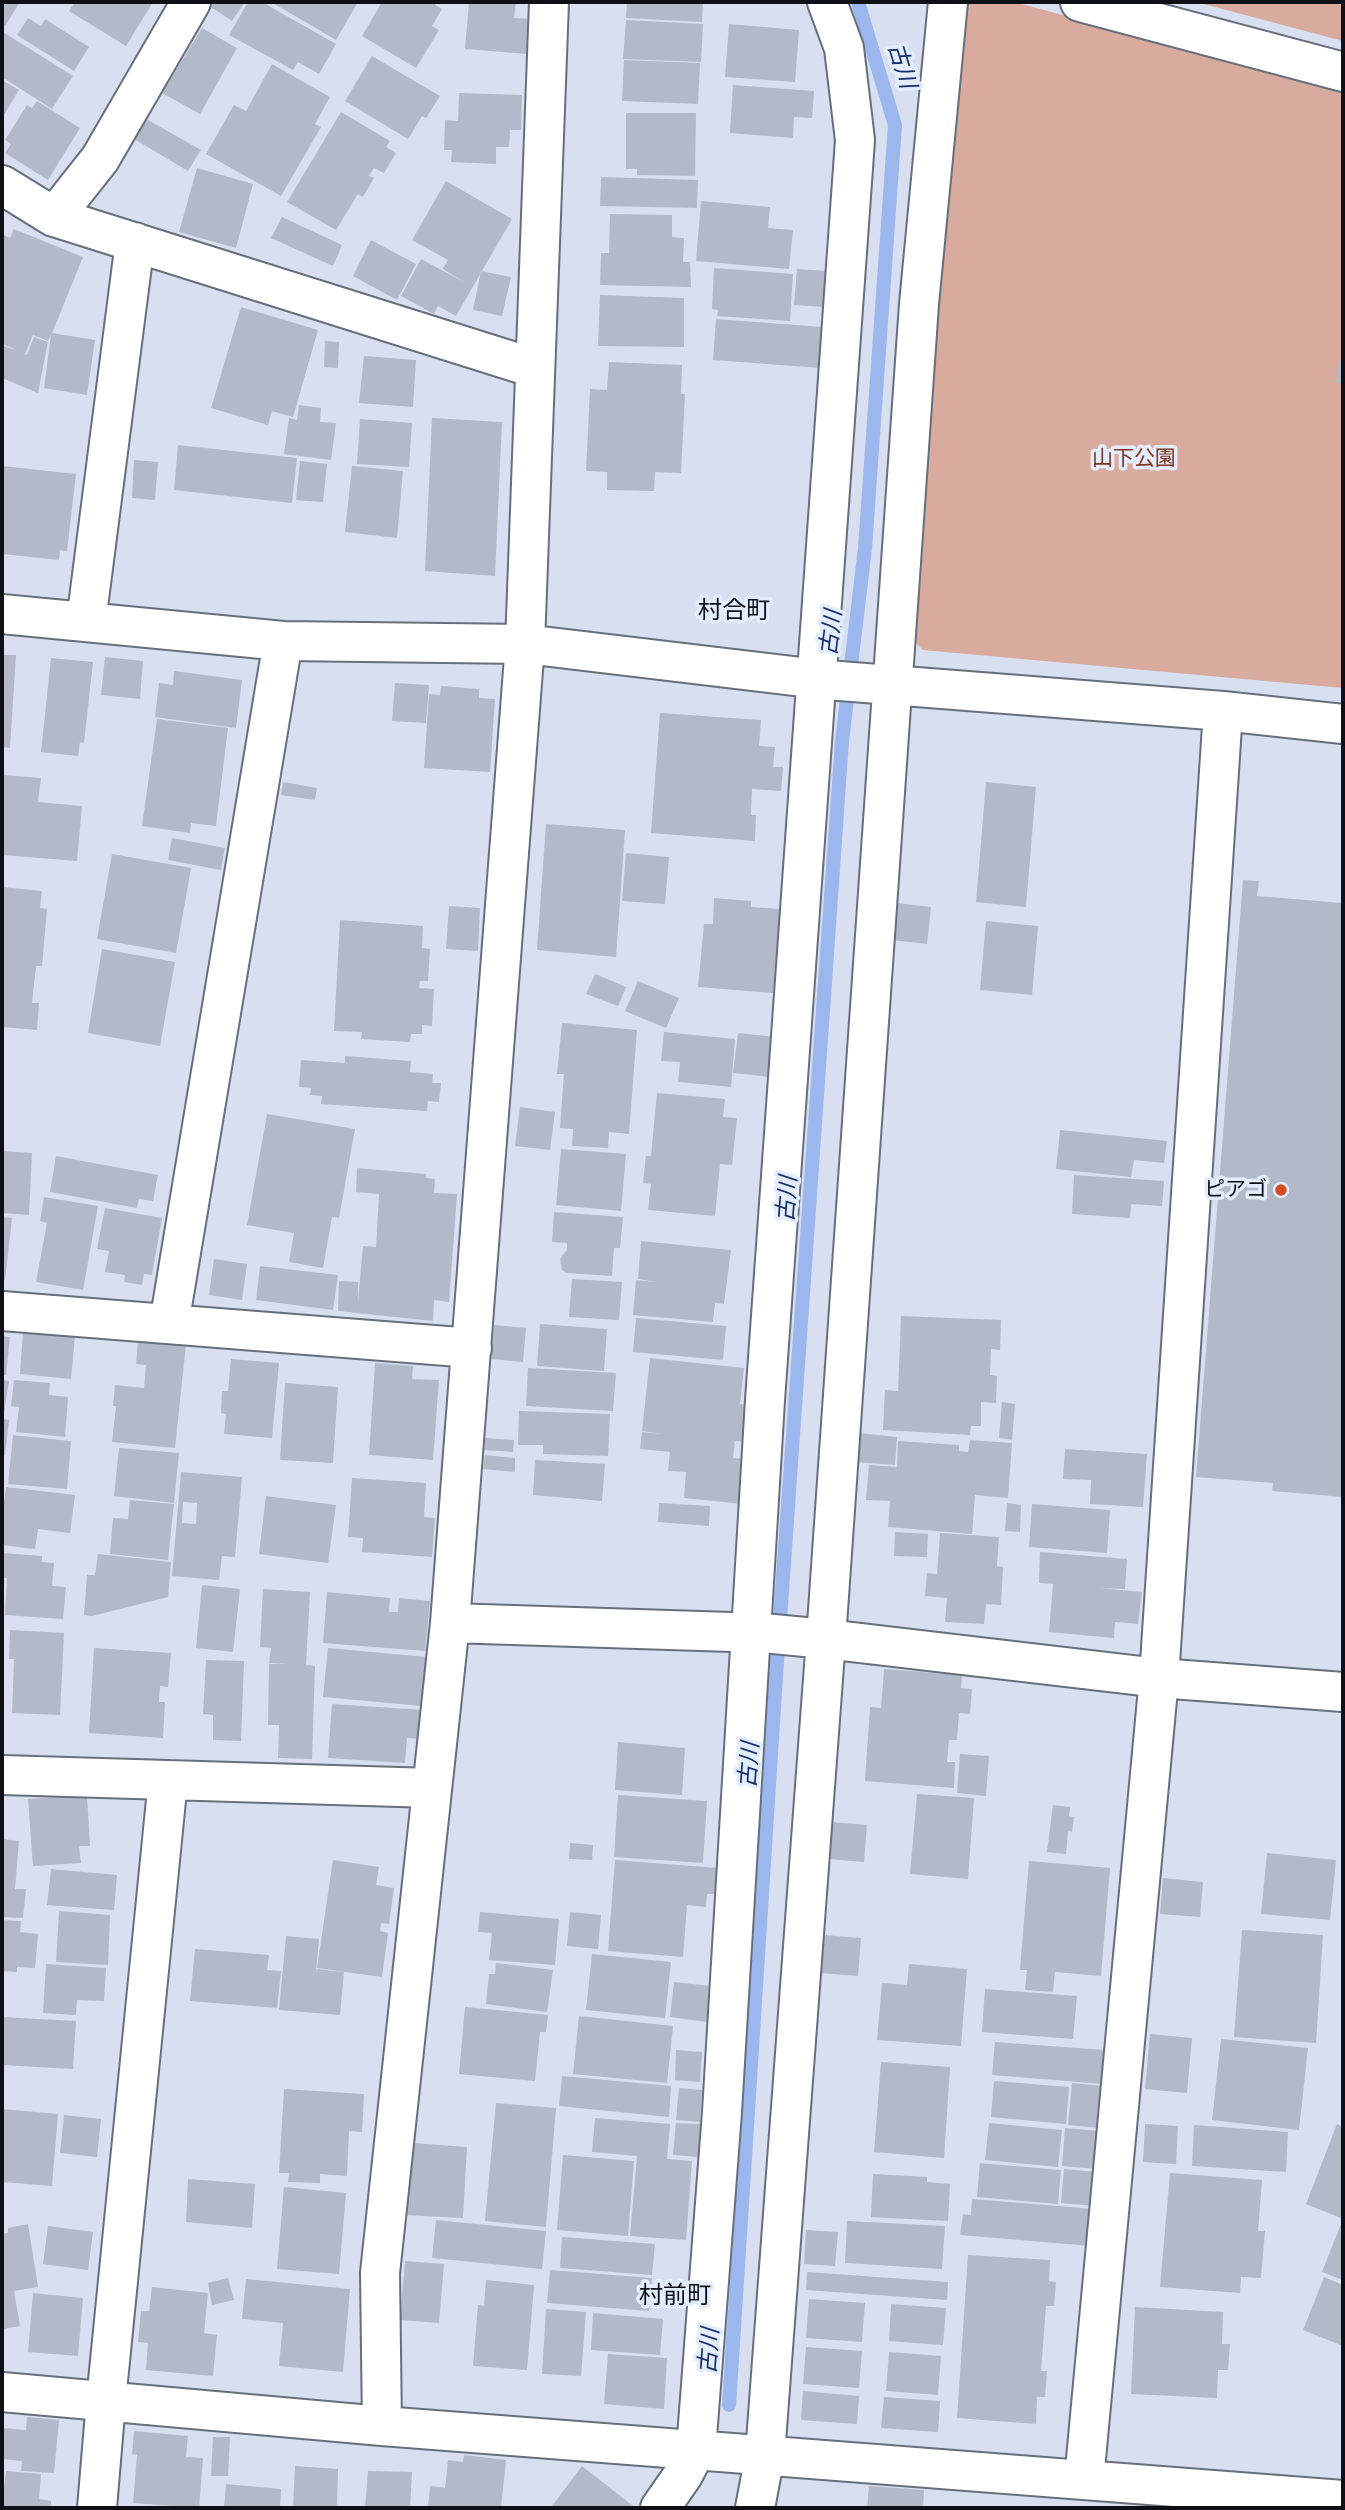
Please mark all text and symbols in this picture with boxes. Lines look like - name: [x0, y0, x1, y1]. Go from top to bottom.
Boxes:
- water label: 古川: [881, 40, 921, 92]
- park label: 山下公園: [1092, 446, 1176, 472]
- district label: 村合町: [698, 597, 770, 625]
- water label: 古川: [815, 608, 849, 658]
- water label: 古川: [773, 1175, 803, 1223]
- place label: ピアゴ: [1204, 1177, 1267, 1203]
- marker: ピアゴ: [1273, 1182, 1289, 1198]
- water label: 古川: [735, 1741, 765, 1789]
- district label: 村前町: [639, 2282, 711, 2310]
- water label: 古川: [695, 2327, 725, 2375]

